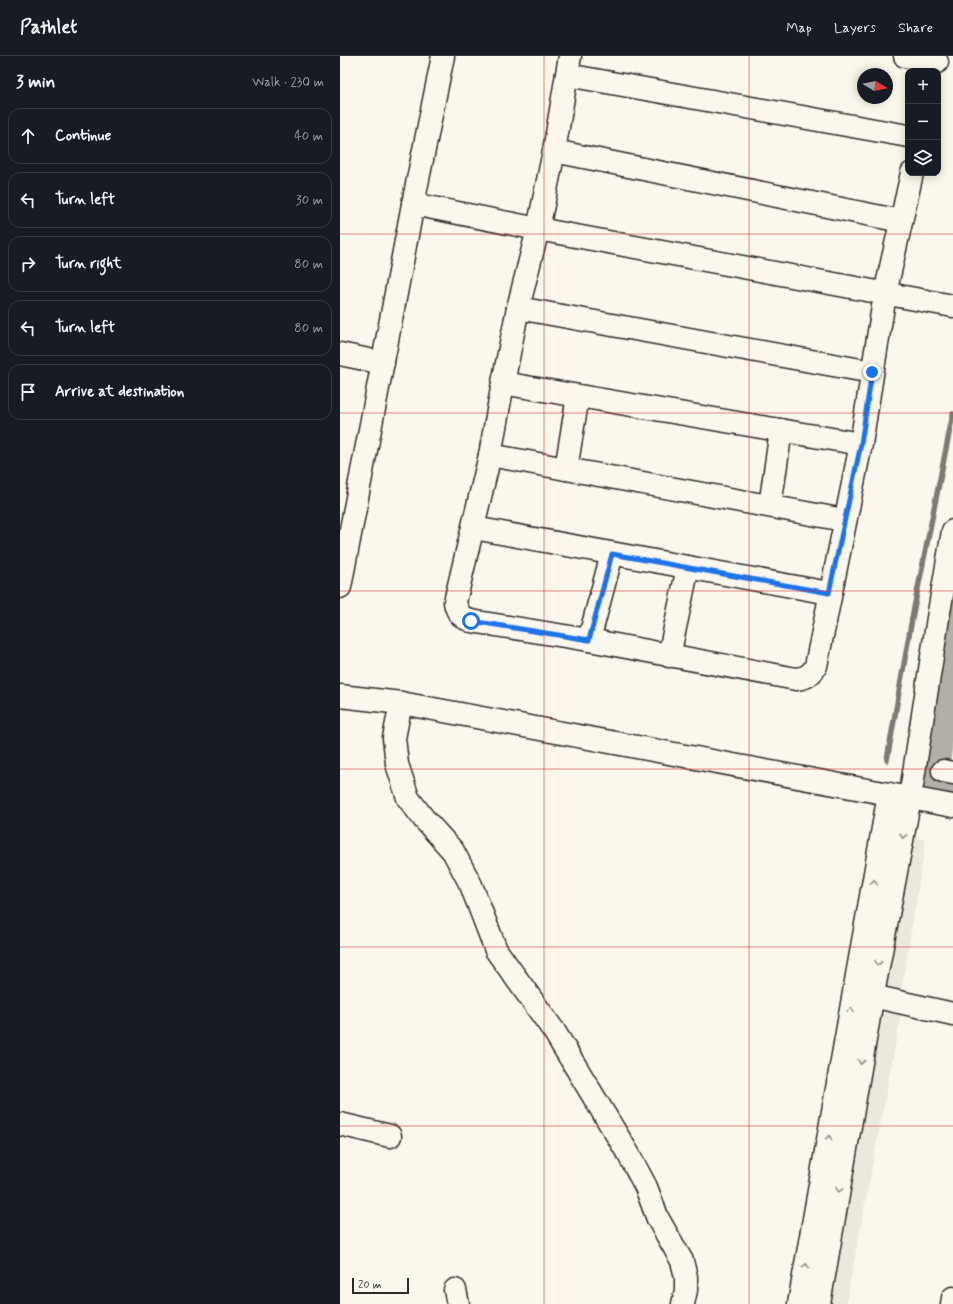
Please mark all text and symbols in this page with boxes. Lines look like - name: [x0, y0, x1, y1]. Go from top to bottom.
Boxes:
- text: Pathlet: [20, 15, 77, 40]
- text: Map: [786, 19, 812, 37]
- text: Layers: [834, 19, 876, 37]
- text: Share: [898, 19, 933, 37]
- north arrow: [857, 68, 893, 104]
- map controls: [905, 68, 941, 176]
- button: +: [905, 68, 941, 104]
- text: 3 min: [16, 71, 55, 93]
- text: Walk · 230 m: [252, 74, 324, 91]
- button: −: [905, 104, 941, 140]
- icon: ahead: [17, 125, 39, 147]
- text: Continue: [55, 126, 111, 146]
- text: 40 m: [294, 128, 323, 145]
- button: layers: [905, 140, 941, 176]
- icon: left: [17, 189, 39, 211]
- text: Turn left: [55, 190, 115, 210]
- text: 30 m: [296, 192, 323, 209]
- icon: right: [17, 253, 39, 275]
- text: Turn right: [55, 254, 122, 274]
- text: 80 m: [294, 256, 323, 273]
- icon: left: [17, 317, 39, 339]
- text: Turn left: [55, 318, 115, 338]
- text: 80 m: [294, 320, 323, 337]
- route end: [863, 363, 881, 381]
- icon: arrive: [17, 381, 39, 403]
- text: Arrive at destination: [55, 382, 184, 402]
- route start: [462, 612, 480, 630]
- one-way arrow: [899, 833, 907, 839]
- one-way arrow: [869, 878, 878, 885]
- one-way arrow: [874, 960, 883, 967]
- one-way arrow: [846, 1006, 855, 1013]
- one-way arrow: [857, 1059, 866, 1065]
- one-way arrow: [824, 1134, 832, 1141]
- one-way arrow: [835, 1187, 844, 1193]
- one-way arrow: [801, 1262, 810, 1269]
- scale bar: [352, 1276, 409, 1295]
- text: 20 m: [358, 1278, 381, 1292]

